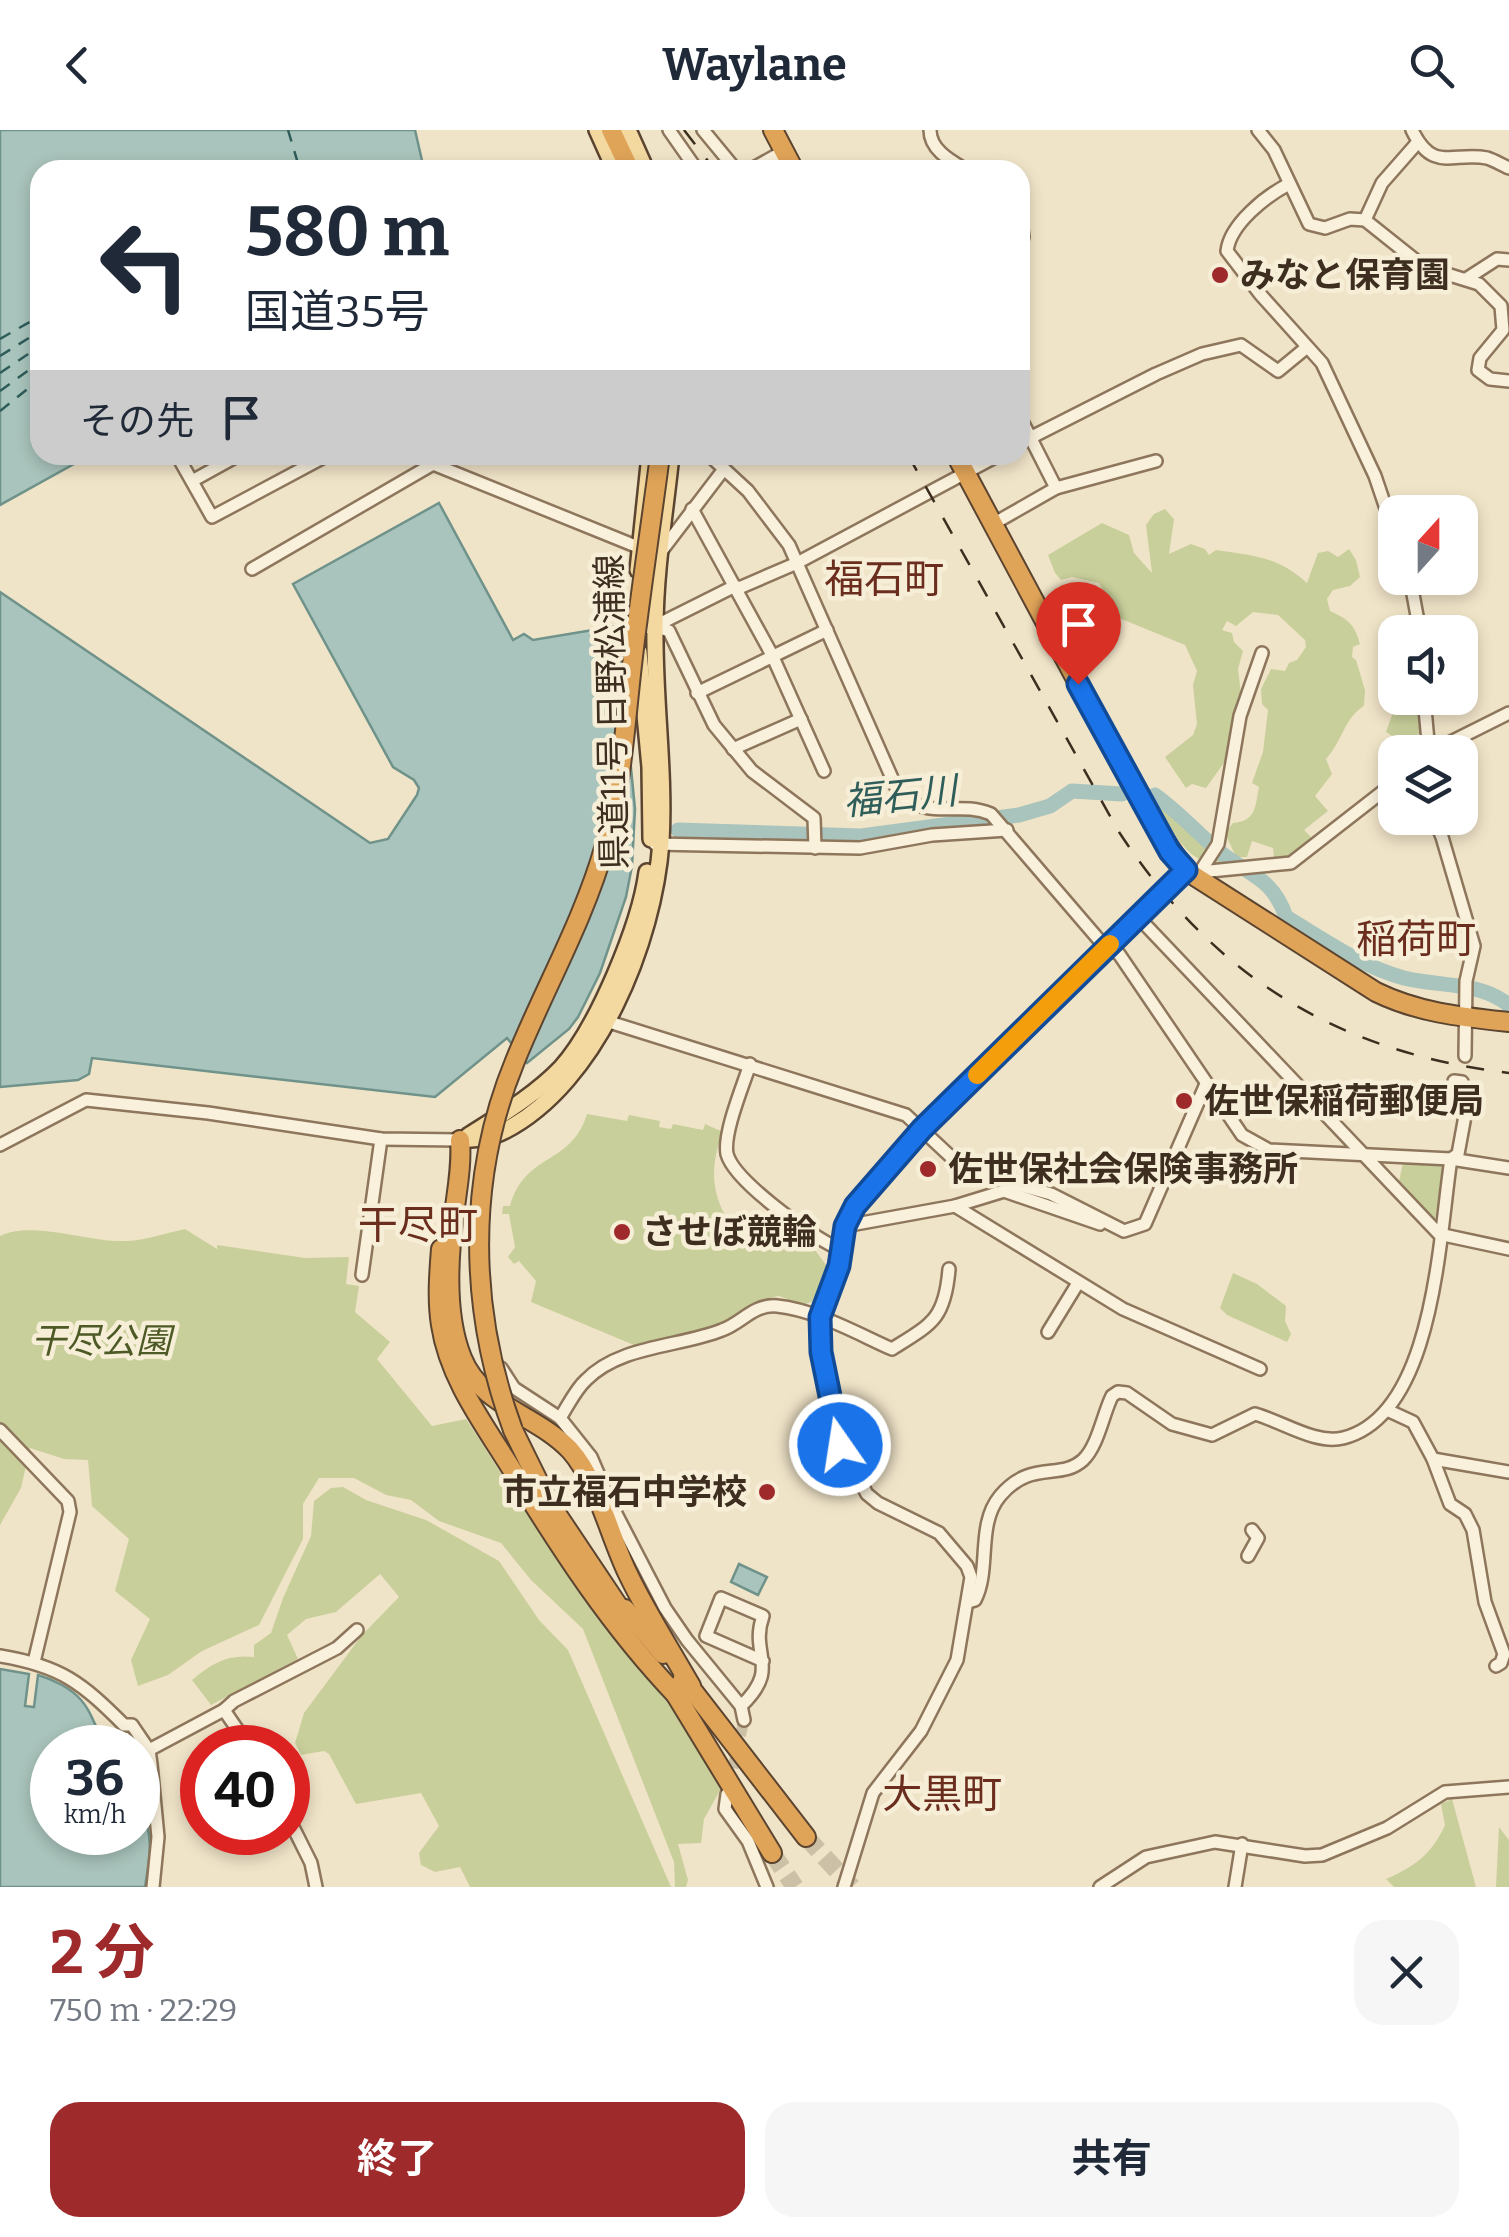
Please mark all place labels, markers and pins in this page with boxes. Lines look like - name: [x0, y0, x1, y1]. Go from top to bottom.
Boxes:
- place label: みなと保育園: [1240, 254, 1450, 296]
- marker: みなと保育園: [1209, 264, 1231, 286]
- pin: [1036, 582, 1121, 685]
- place label: 佐世保稲荷郵便局: [1204, 1080, 1484, 1122]
- marker: 佐世保稲荷郵便局: [1173, 1090, 1195, 1112]
- place label: 佐世保社会保険事務所: [948, 1148, 1298, 1190]
- marker: 佐世保社会保険事務所: [917, 1158, 939, 1180]
- place label: させぼ競輪: [642, 1211, 817, 1253]
- marker: させぼ競輪: [611, 1221, 633, 1243]
- place label: 市立福石中学校: [502, 1471, 747, 1513]
- marker: 市立福石中学校: [756, 1481, 778, 1503]

